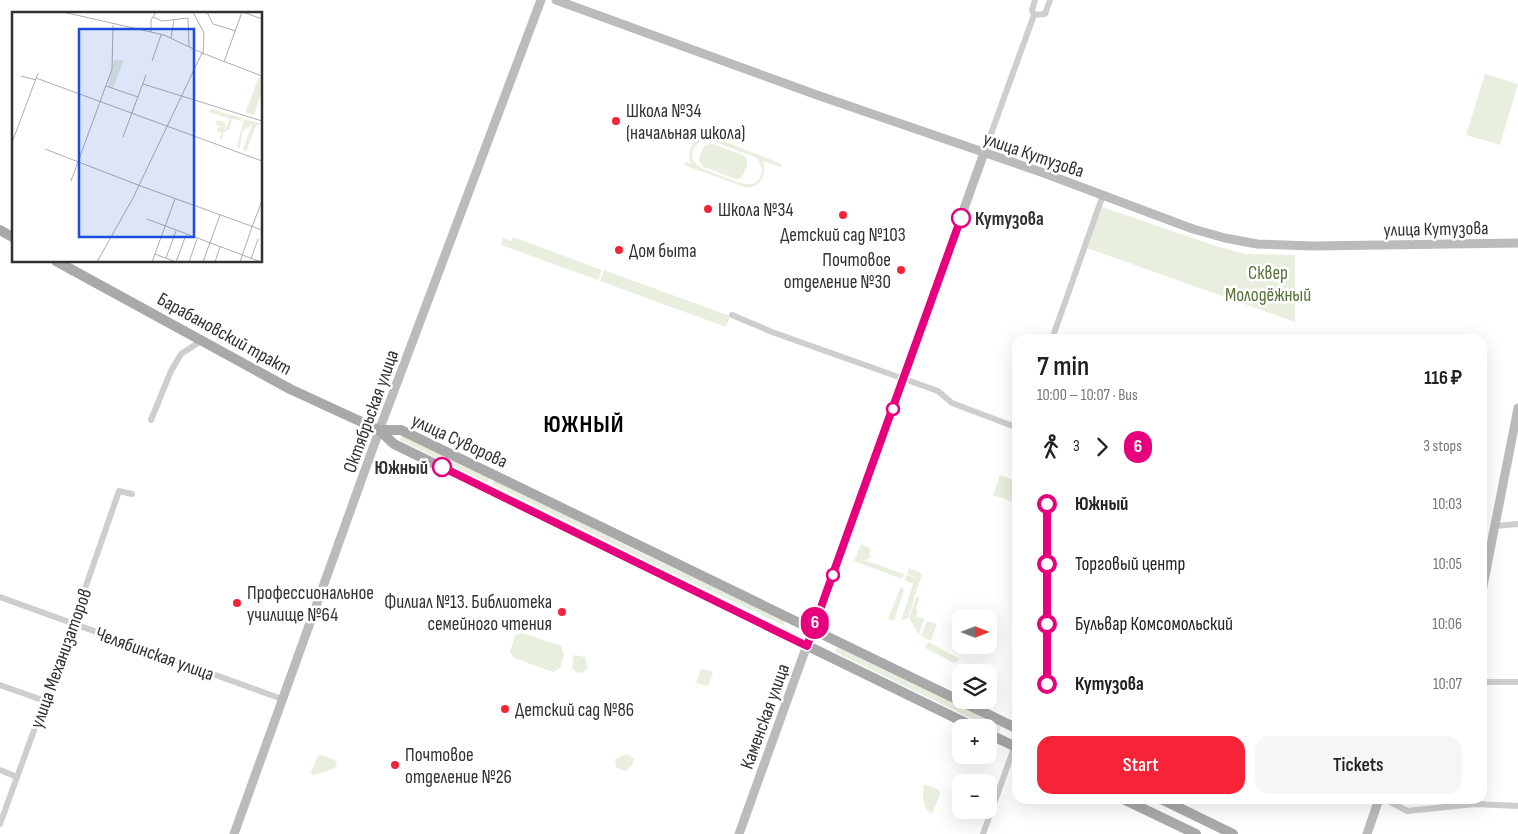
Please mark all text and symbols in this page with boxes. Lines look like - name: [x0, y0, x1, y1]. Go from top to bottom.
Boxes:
- inset map: [12, 12, 262, 262]
- place label: Школа №34 (начальная школа): [626, 100, 745, 145]
- marker: Школа №34 (начальная школа): [610, 115, 622, 127]
- street label: улица Кутузова: [980, 127, 1087, 183]
- place label: Школа №34: [718, 199, 793, 222]
- marker: Школа №34: [702, 203, 714, 215]
- marker: Кутузова: [951, 208, 971, 228]
- place label: Кутузова: [975, 208, 1044, 231]
- marker: Детский сад №103: [837, 209, 849, 221]
- street label: улица Кутузова: [1383, 217, 1489, 242]
- place label: Детский сад №103: [780, 224, 906, 247]
- place label: Дом быта: [629, 240, 697, 263]
- marker: Дом быта: [613, 244, 625, 256]
- place label: Почтовое отделение №30: [784, 249, 891, 294]
- park label: Сквер Молодёжный: [1225, 262, 1311, 307]
- marker: Почтовое отделение №30: [895, 264, 907, 276]
- street label: Барабановский тракт: [153, 288, 295, 381]
- street label: Октябрьская улица: [339, 347, 404, 476]
- text: 7 min: [1037, 350, 1089, 383]
- text: 116 ₽: [1424, 367, 1462, 390]
- text: 10:00 – 10:07 · Bus: [1037, 386, 1138, 405]
- unlabelled marker: [886, 402, 900, 416]
- street label: улица Суворова: [408, 409, 511, 474]
- district label: ЮЖНЫЙ: [544, 410, 624, 439]
- icon: walk: [1037, 433, 1065, 461]
- icon: forward: [1088, 433, 1116, 461]
- text: 6: [1134, 436, 1142, 457]
- text: 3: [1073, 437, 1080, 456]
- text: 3 stops: [1423, 437, 1462, 456]
- place label: Южный: [375, 457, 428, 480]
- marker: Южный: [432, 457, 452, 477]
- text: Южный: [1075, 493, 1128, 516]
- text: 10:03: [1433, 495, 1462, 514]
- text: Торговый центр: [1075, 553, 1185, 576]
- text: 10:05: [1433, 555, 1462, 574]
- unlabelled marker: [826, 568, 840, 582]
- place label: Профессиональное училище №64: [247, 582, 374, 627]
- street label: улица Механизаторов: [25, 586, 97, 731]
- place label: Филиал №13. Библиотека семейного чтения: [384, 591, 552, 636]
- marker: Профессиональное училище №64: [231, 597, 243, 609]
- marker: Филиал №13. Библиотека семейного чтения: [556, 606, 568, 618]
- line badge: 6: [799, 607, 831, 639]
- north arrow: [952, 609, 998, 654]
- map controls: [952, 609, 997, 819]
- text: 6: [811, 612, 819, 633]
- text: Бульвар Комсомольский: [1075, 613, 1233, 636]
- text: 10:06: [1432, 615, 1462, 634]
- street label: Челябинская улица: [92, 622, 217, 686]
- street label: Каменская улица: [736, 661, 795, 772]
- button: layers: [952, 664, 997, 709]
- text: Кутузова: [1075, 673, 1144, 696]
- text: 10:07: [1433, 675, 1462, 694]
- place label: Детский сад №86: [515, 699, 634, 722]
- marker: Детский сад №86: [499, 703, 511, 715]
- button: +: [952, 719, 997, 764]
- button: Start: [1037, 736, 1245, 794]
- button: Tickets: [1255, 736, 1462, 794]
- place label: Почтовое отделение №26: [405, 744, 512, 789]
- marker: Почтовое отделение №26: [389, 759, 401, 771]
- button: −: [952, 774, 997, 819]

